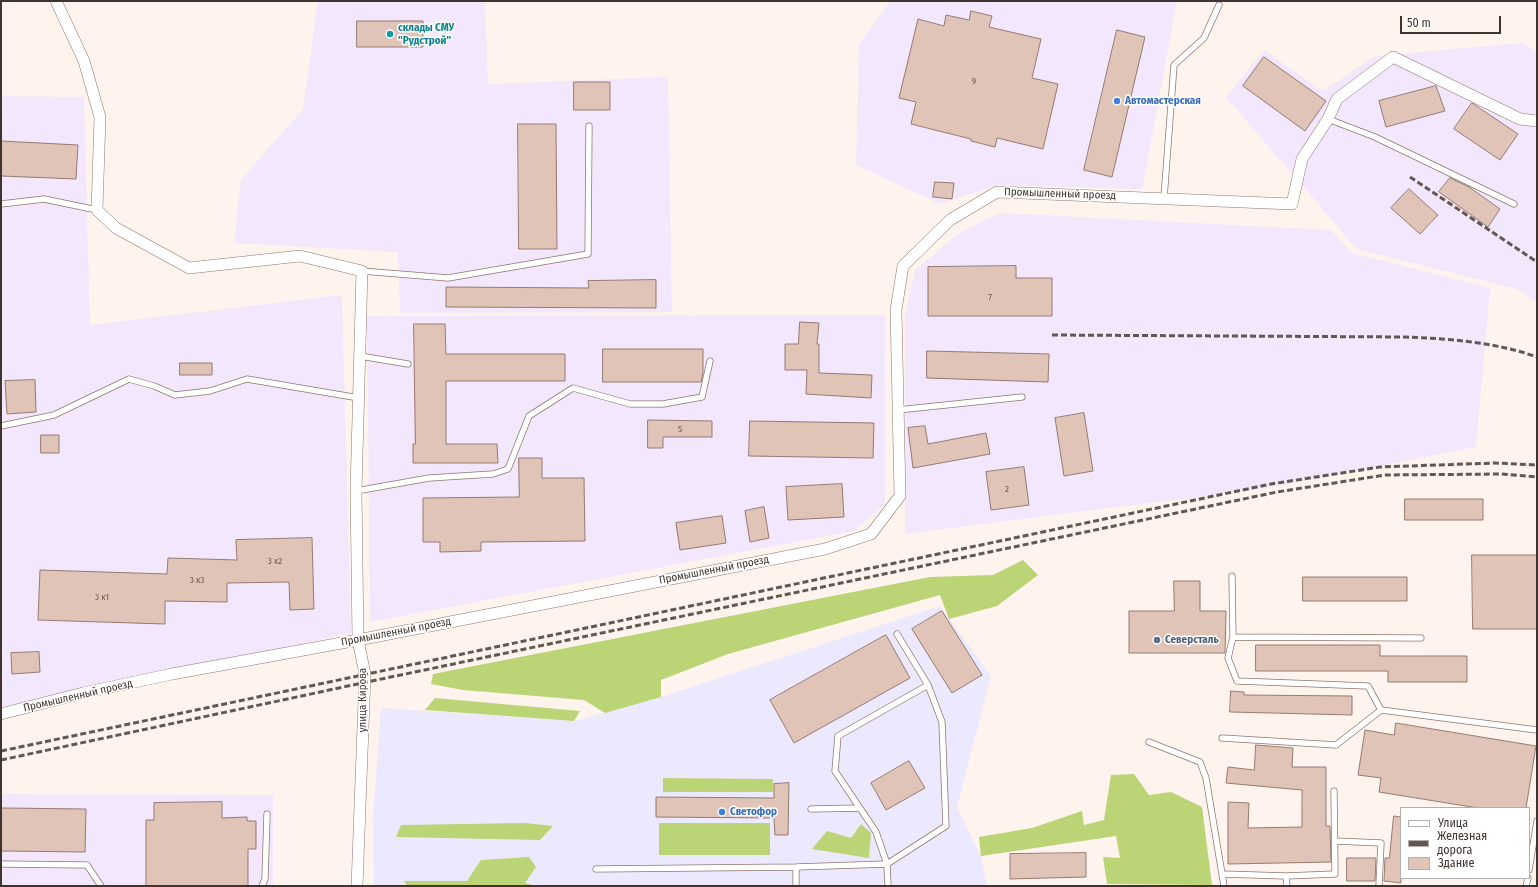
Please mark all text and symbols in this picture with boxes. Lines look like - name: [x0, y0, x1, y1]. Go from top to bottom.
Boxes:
- scale bar: [1402, 8, 1503, 34]
- text: 50 m: [1407, 16, 1431, 30]
- place label: склады СМУ "Рудстрой": [398, 21, 454, 47]
- marker: склады СМУ "Рудстрой": [385, 29, 395, 39]
- house number: 9: [972, 76, 976, 86]
- place label: Автомастерская: [1125, 94, 1201, 108]
- marker: Автомастерская: [1112, 96, 1122, 106]
- street label: Промышленный проезд: [1004, 185, 1116, 203]
- house number: 7: [988, 292, 992, 302]
- house number: 5: [678, 424, 682, 434]
- house number: 2: [1005, 484, 1009, 494]
- street label: Промышленный проезд: [658, 553, 770, 587]
- house number: 3 к2: [268, 556, 282, 566]
- house number: 3 к3: [190, 575, 204, 585]
- house number: 3 к1: [95, 592, 109, 602]
- street label: Промышленный проезд: [340, 615, 452, 649]
- place label: Северсталь: [1165, 633, 1219, 647]
- marker: Северсталь: [1152, 635, 1162, 645]
- street label: улица Кирова: [356, 668, 370, 732]
- street label: Промышленный проезд: [22, 677, 134, 715]
- place label: Светофор: [730, 805, 777, 819]
- marker: Светофор: [717, 807, 727, 817]
- legend: [1400, 807, 1530, 879]
- text: Улица: [1438, 816, 1468, 830]
- text: Железная дорога: [1437, 829, 1487, 857]
- text: Здание: [1438, 856, 1474, 870]

